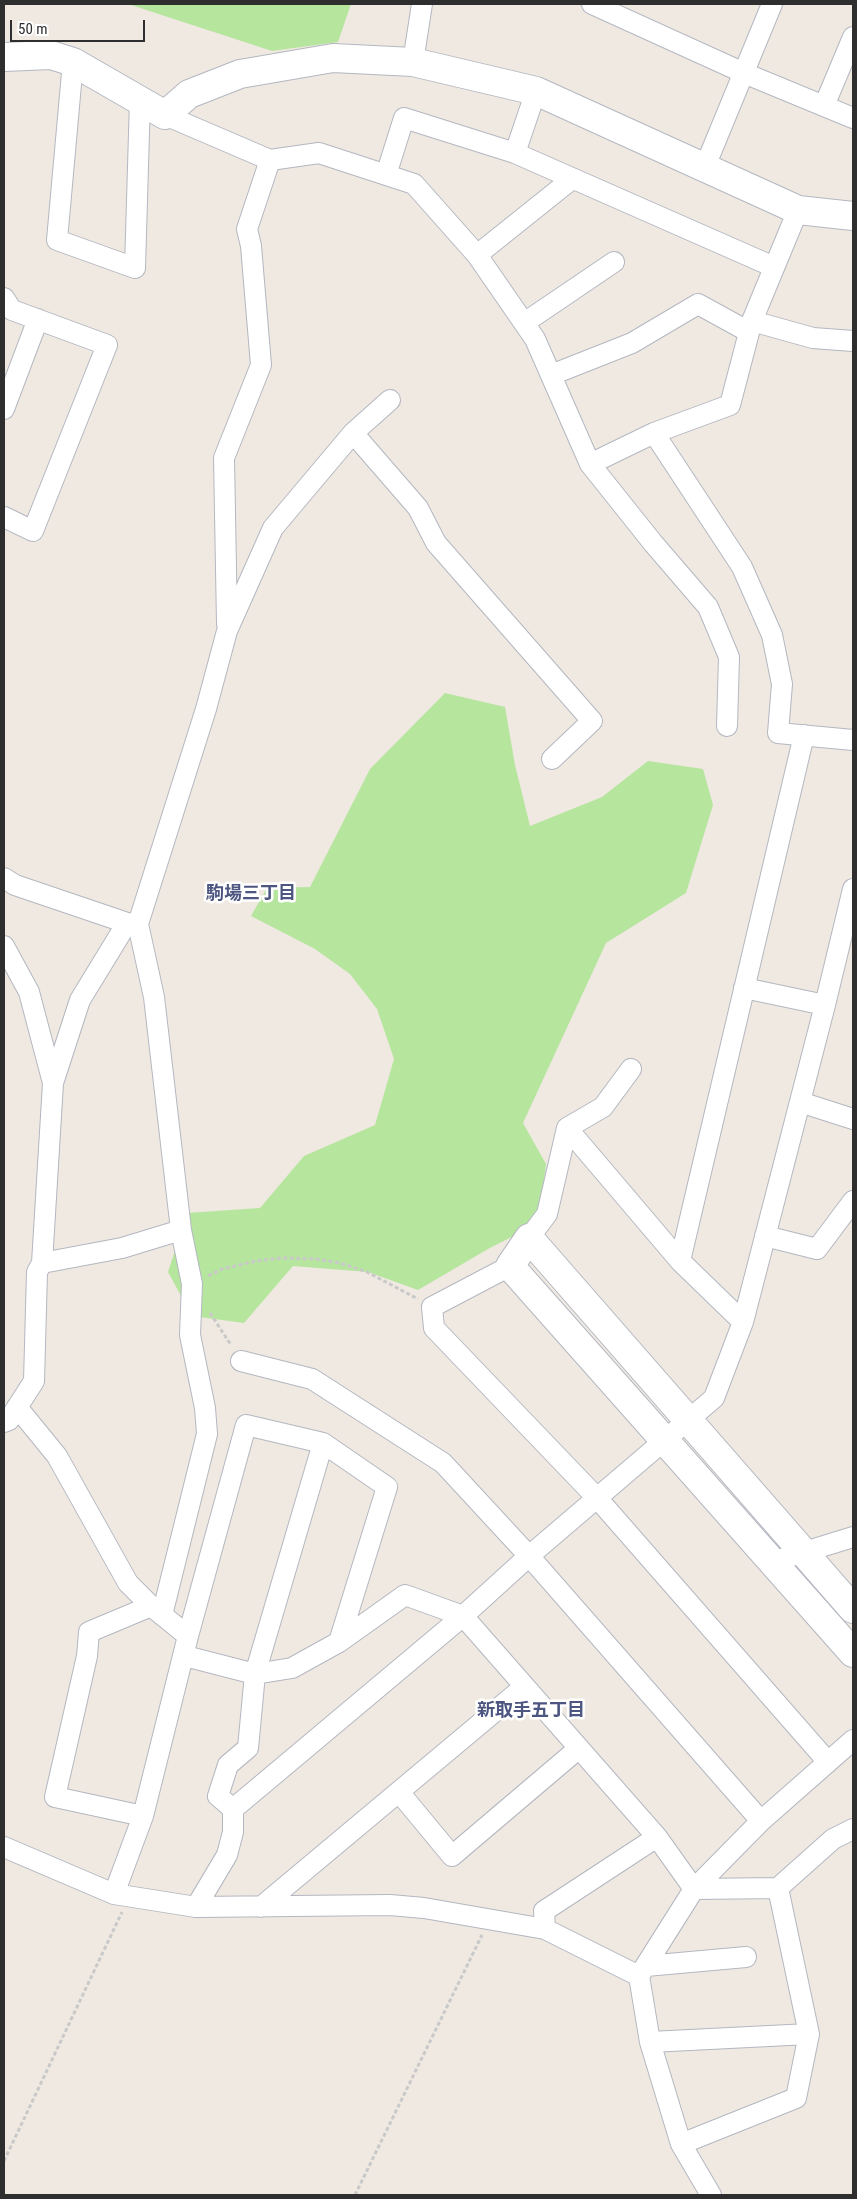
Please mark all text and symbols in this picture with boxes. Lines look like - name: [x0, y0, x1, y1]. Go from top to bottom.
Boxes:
- scale bar: [12, 10, 148, 42]
- text: 50 m: [18, 20, 48, 38]
- district label: 駒場三丁目: [206, 883, 296, 905]
- district label: 新取手五丁目: [477, 1700, 585, 1722]

